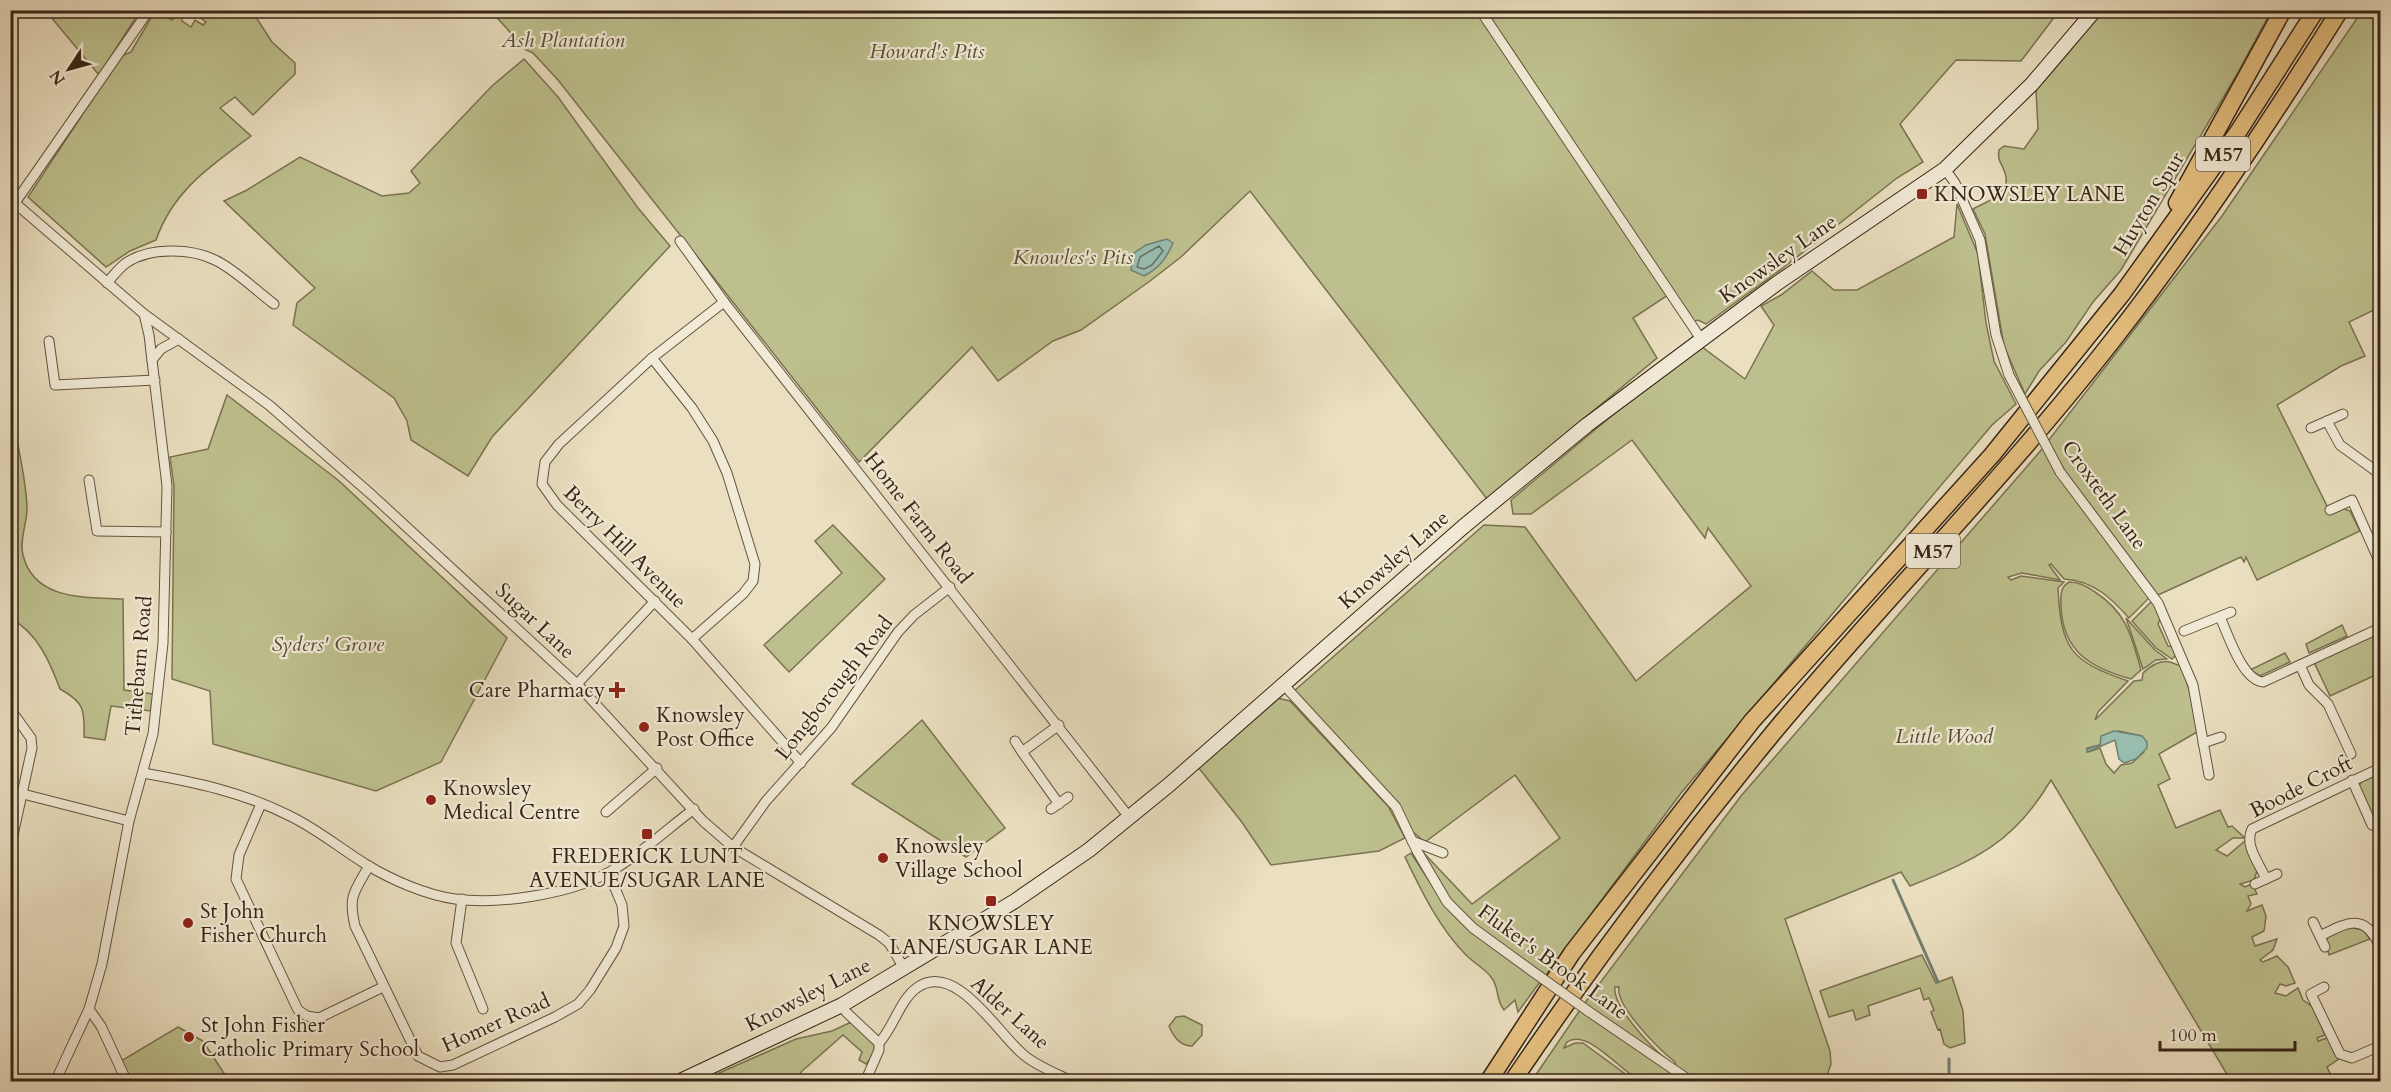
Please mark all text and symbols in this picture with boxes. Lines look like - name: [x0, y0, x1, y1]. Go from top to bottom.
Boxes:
- park label: Ash Plantation: [500, 26, 625, 55]
- park label: Howard's Pits: [869, 37, 985, 66]
- north arrow: [39, 39, 99, 99]
- text: N: [45, 65, 71, 89]
- road number: M57: [2196, 137, 2250, 171]
- street label: Huyton Spur: [2107, 146, 2192, 261]
- place label: KNOWSLEY LANE: [1934, 180, 2125, 209]
- marker: KNOWSLEY LANE: [1915, 187, 1929, 201]
- street label: Knowsley Lane: [1713, 208, 1843, 310]
- park label: Knowles's Pits: [1013, 243, 1133, 272]
- street label: Croxteth Lane: [2054, 434, 2154, 556]
- street label: Home Farm Road: [857, 446, 979, 590]
- street label: Berry Hill Avenue: [557, 479, 693, 615]
- street label: Knowsley Lane: [1333, 504, 1455, 616]
- road number: M57: [1906, 534, 1960, 568]
- street label: Sugar Lane: [489, 576, 581, 666]
- street label: Tithebarn Road: [118, 595, 160, 737]
- street label: Longborough Road: [768, 610, 900, 766]
- park label: Syders' Grove: [272, 630, 385, 659]
- place label: Care Pharmacy: [469, 676, 605, 705]
- marker: Care Pharmacy: [610, 683, 624, 697]
- place label: Knowsley Post Office: [656, 701, 754, 754]
- marker: Knowsley Post Office: [637, 720, 651, 734]
- park label: Little Wood: [1895, 722, 1994, 751]
- street label: Boode Croft: [2245, 749, 2358, 825]
- place label: Knowsley Medical Centre: [443, 774, 580, 827]
- marker: Knowsley Medical Centre: [424, 793, 438, 807]
- marker: FREDERICK LUNT AVENUE/SUGAR LANE: [640, 827, 654, 841]
- place label: Knowsley Village School: [895, 832, 1023, 885]
- place label: FREDERICK LUNT AVENUE/SUGAR LANE: [529, 842, 765, 895]
- marker: Knowsley Village School: [876, 851, 890, 865]
- marker: KNOWSLEY LANE/SUGAR LANE: [984, 894, 998, 908]
- place label: St John Fisher Church: [200, 897, 328, 950]
- street label: Fluker's Brook Lane: [1472, 898, 1634, 1026]
- place label: KNOWSLEY LANE/SUGAR LANE: [889, 909, 1093, 962]
- marker: St John Fisher Church: [181, 916, 195, 930]
- street label: Knowsley Lane: [740, 951, 876, 1039]
- street label: Alder Lane: [964, 970, 1056, 1056]
- street label: Homer Road: [437, 986, 555, 1060]
- place label: St John Fisher Catholic Primary School: [201, 1011, 419, 1064]
- scale bar: [2160, 1014, 2295, 1052]
- text: 100 m: [2169, 1023, 2217, 1048]
- marker: St John Fisher Catholic Primary School: [182, 1030, 196, 1044]

